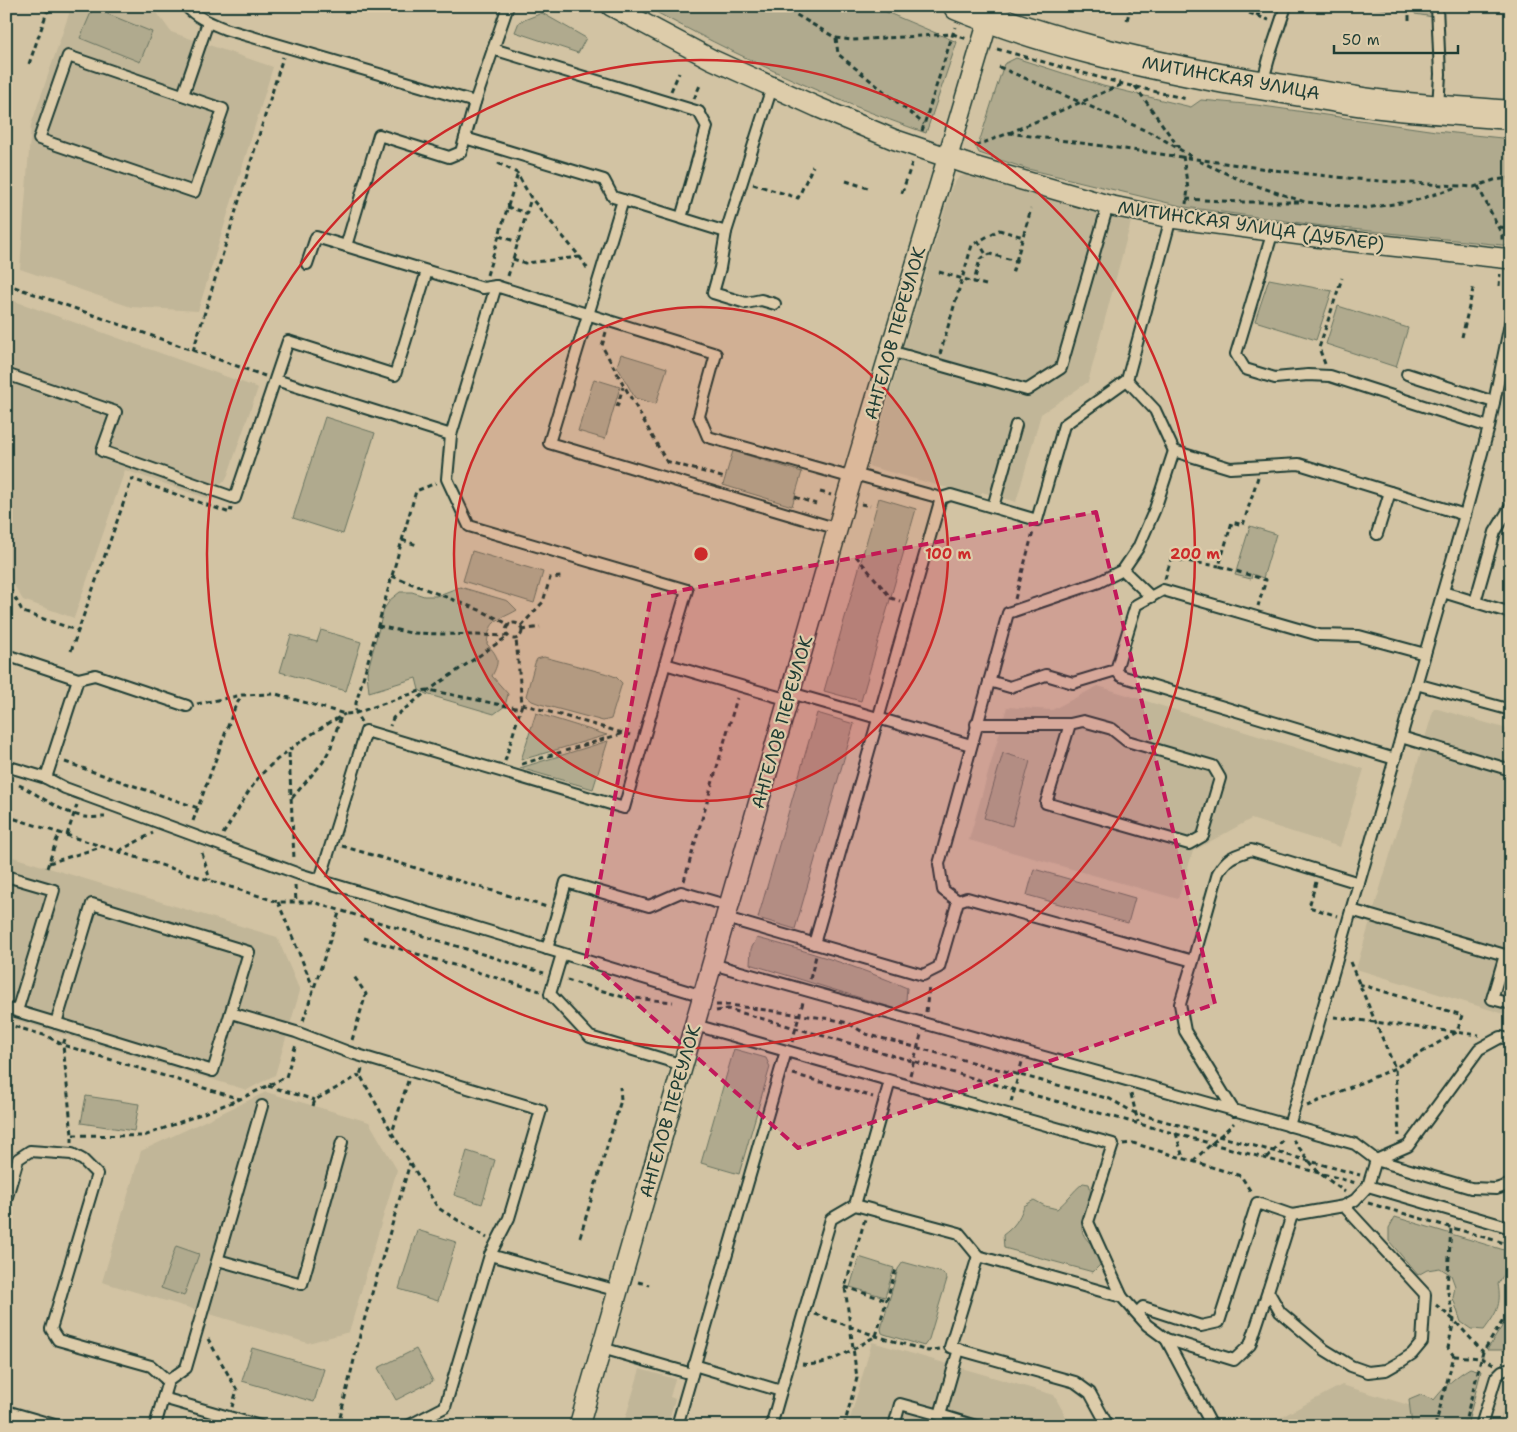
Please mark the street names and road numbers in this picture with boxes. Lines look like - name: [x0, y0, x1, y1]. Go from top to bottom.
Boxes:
- street label: МИТИНСКАЯ УЛИЦА: [1140, 51, 1322, 105]
- street label: МИТИНСКАЯ УЛИЦА (ДУБЛЕР): [1116, 195, 1386, 257]
- street label: АНГЕЛОВ ПЕРЕУЛОК: [859, 243, 931, 422]
- street label: АНГЕЛОВ ПЕРЕУЛОК: [746, 632, 818, 811]
- street label: АНГЕЛОВ ПЕРЕУЛОК: [634, 1021, 706, 1200]

